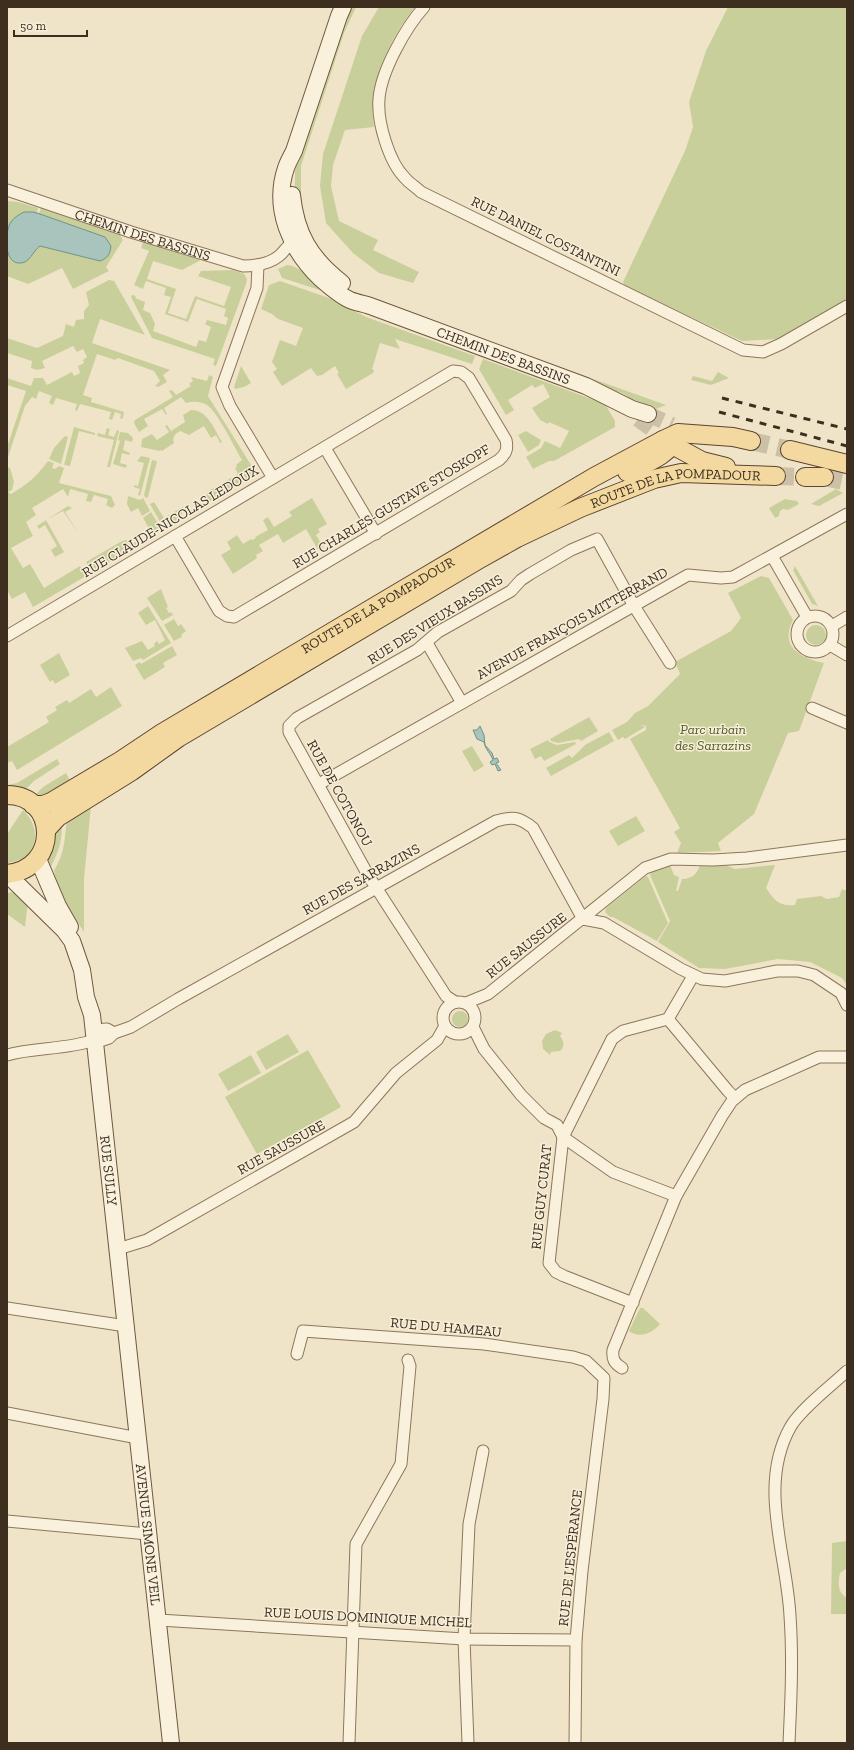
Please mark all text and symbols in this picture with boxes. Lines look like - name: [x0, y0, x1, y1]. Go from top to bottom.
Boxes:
- scale bar: [14, 12, 87, 38]
- text: 50 m: [20, 19, 47, 33]
- street label: RUE DANIEL COSTANTINI: [468, 193, 623, 280]
- street label: CHEMIN DES BASSINS: [73, 206, 213, 265]
- street label: CHEMIN DES BASSINS: [434, 323, 573, 388]
- street label: RUE CHARLES-GUSTAVE STOSKOPF: [290, 441, 493, 572]
- street label: RUE CLAUDE-NICOLAS LEDOUX: [79, 462, 262, 581]
- street label: ROUTE DE LA POMPADOUR: [588, 465, 761, 512]
- street label: ROUTE DE LA POMPADOUR: [298, 553, 458, 657]
- street label: AVENUE FRANÇOIS MITTERRAND: [474, 564, 671, 683]
- street label: RUE DES VIEUX BASSINS: [365, 571, 506, 668]
- park label: Parc urbain des Sarrazins: [675, 721, 751, 754]
- street label: RUE DE COTONOU: [303, 737, 376, 849]
- street label: RUE DES SARRAZINS: [300, 840, 423, 919]
- street label: RUE SAUSSURE: [483, 909, 570, 982]
- street label: RUE SAUSSURE: [234, 1116, 328, 1178]
- street label: RUE SULLY: [96, 1135, 121, 1207]
- street label: RUE GUY CURAT: [528, 1143, 556, 1250]
- street label: RUE DU HAMEAU: [390, 1314, 502, 1341]
- street label: AVENUE SIMONE VEIL: [132, 1463, 164, 1607]
- street label: RUE DE L'ESPÉRANCE: [555, 1489, 586, 1627]
- street label: RUE LOUIS DOMINIQUE MICHEL: [264, 1604, 473, 1631]

